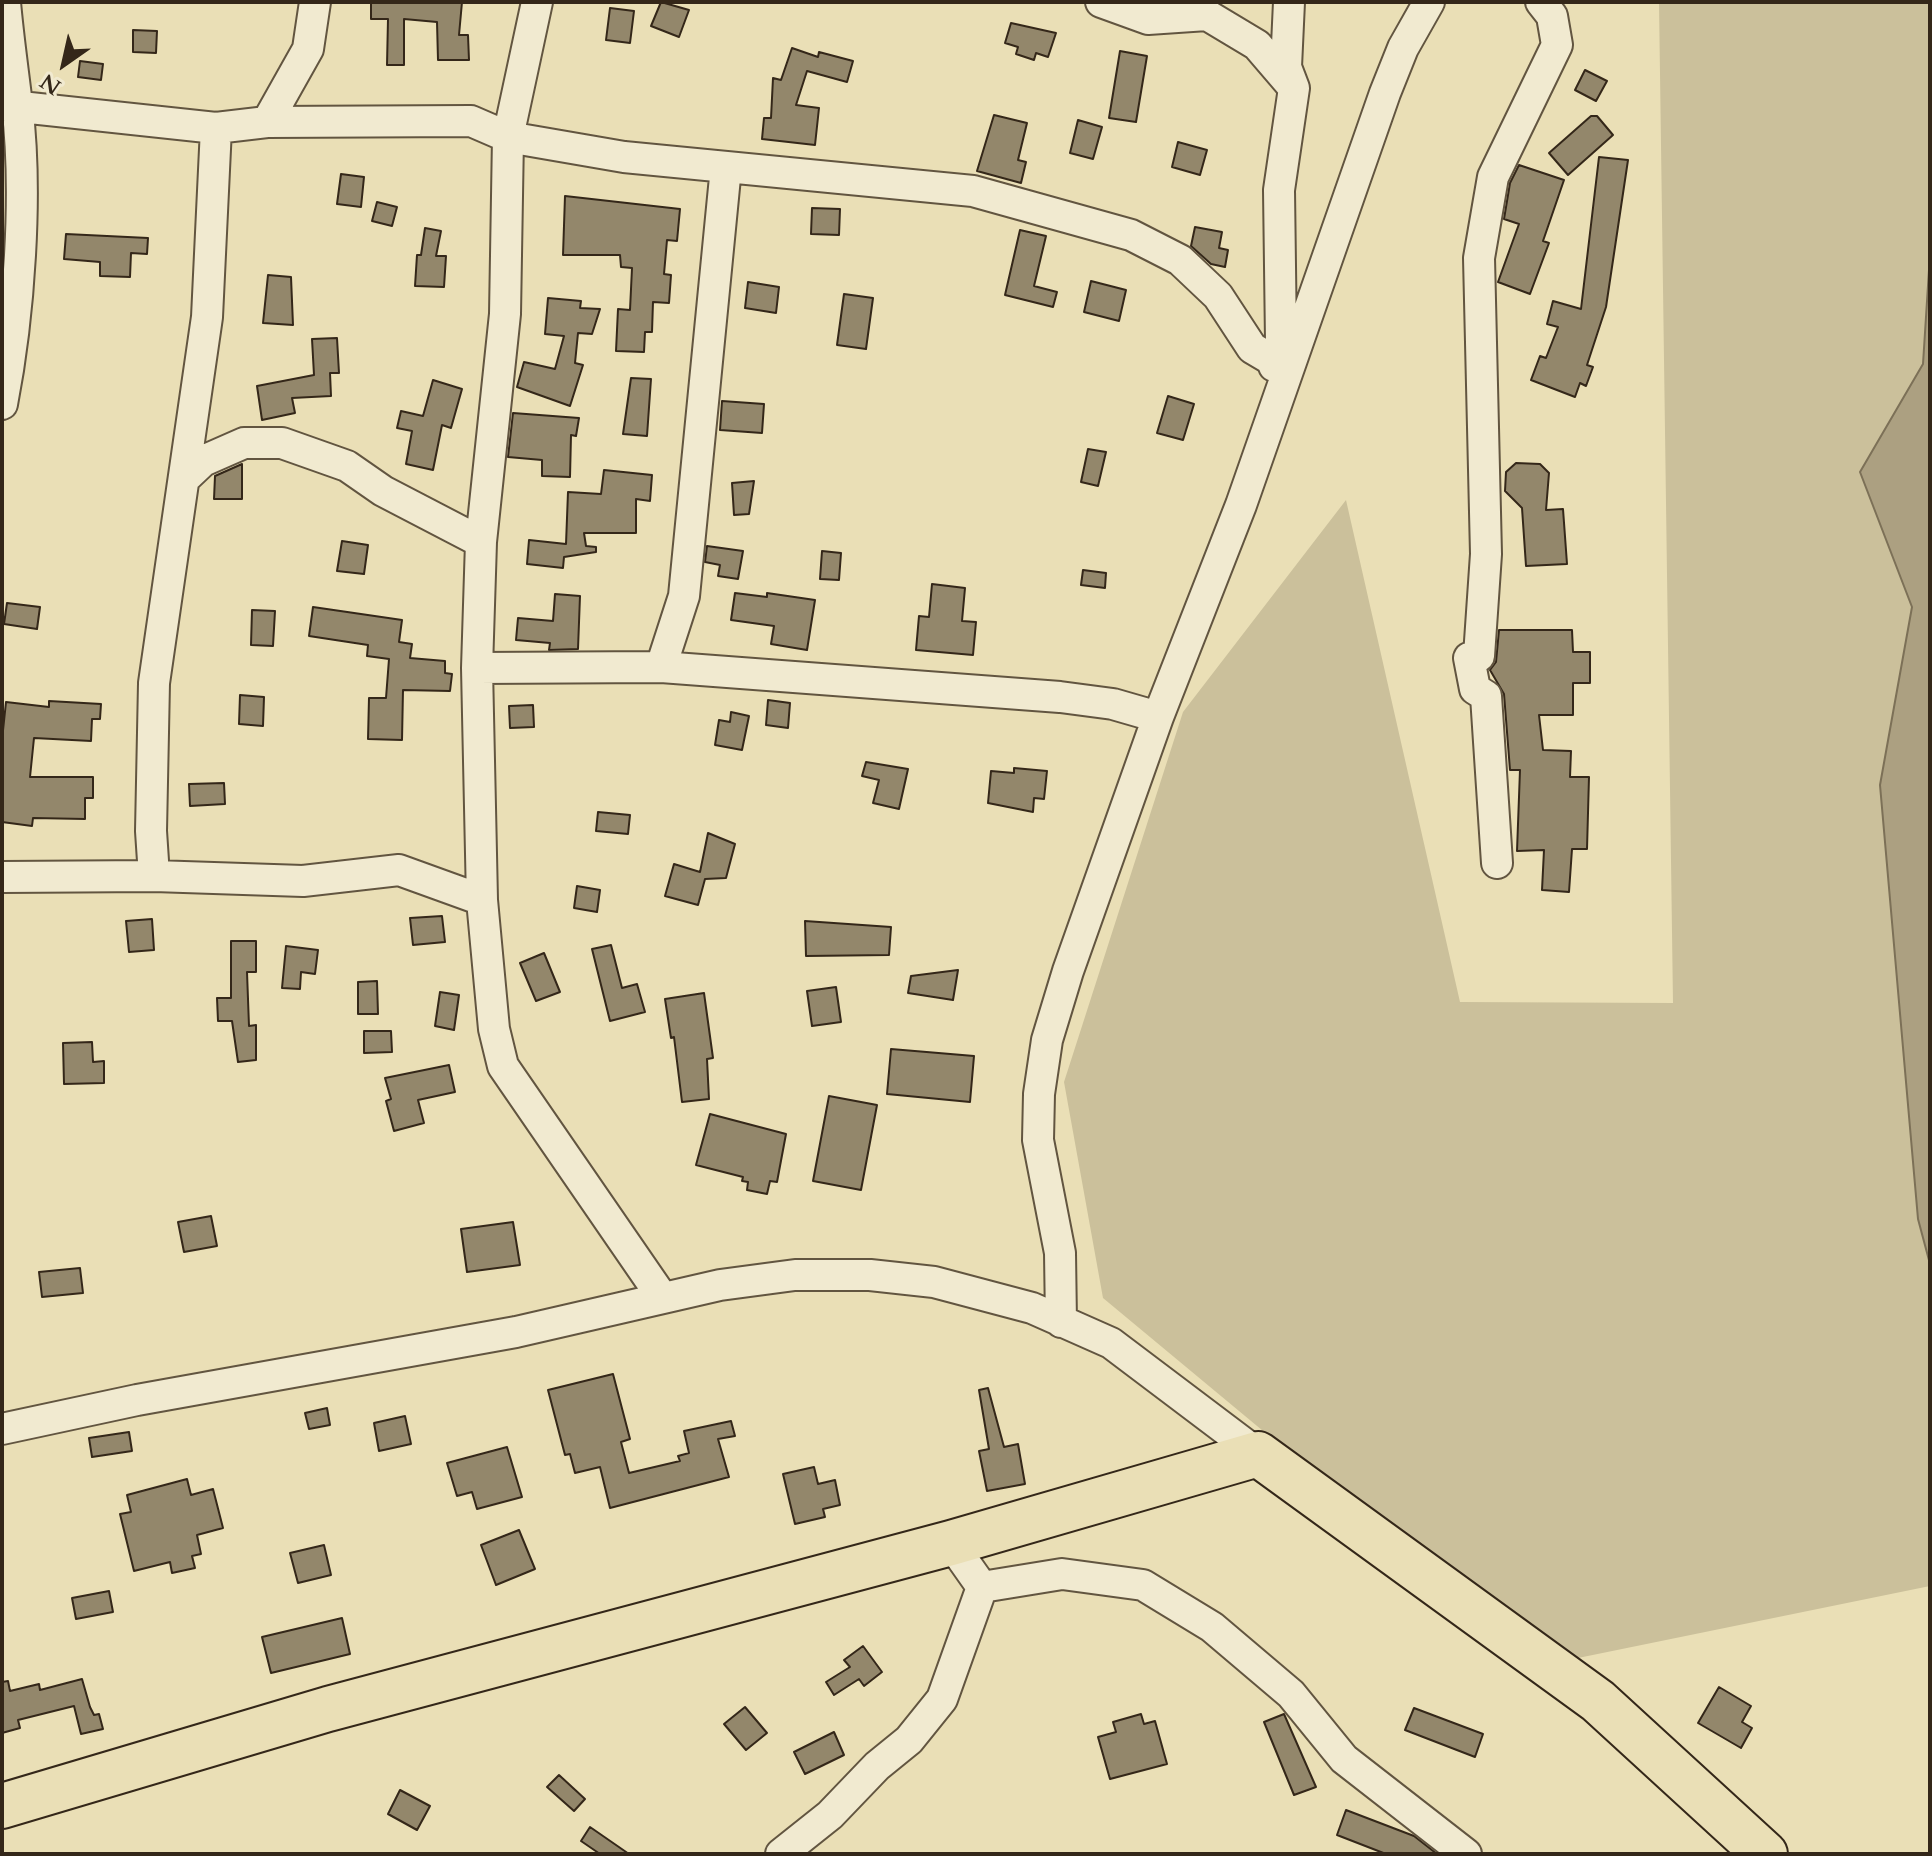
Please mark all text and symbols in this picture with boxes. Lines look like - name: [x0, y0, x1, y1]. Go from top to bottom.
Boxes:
- north arrow: [24, 24, 104, 104]
- text: N: [34, 66, 67, 102]

